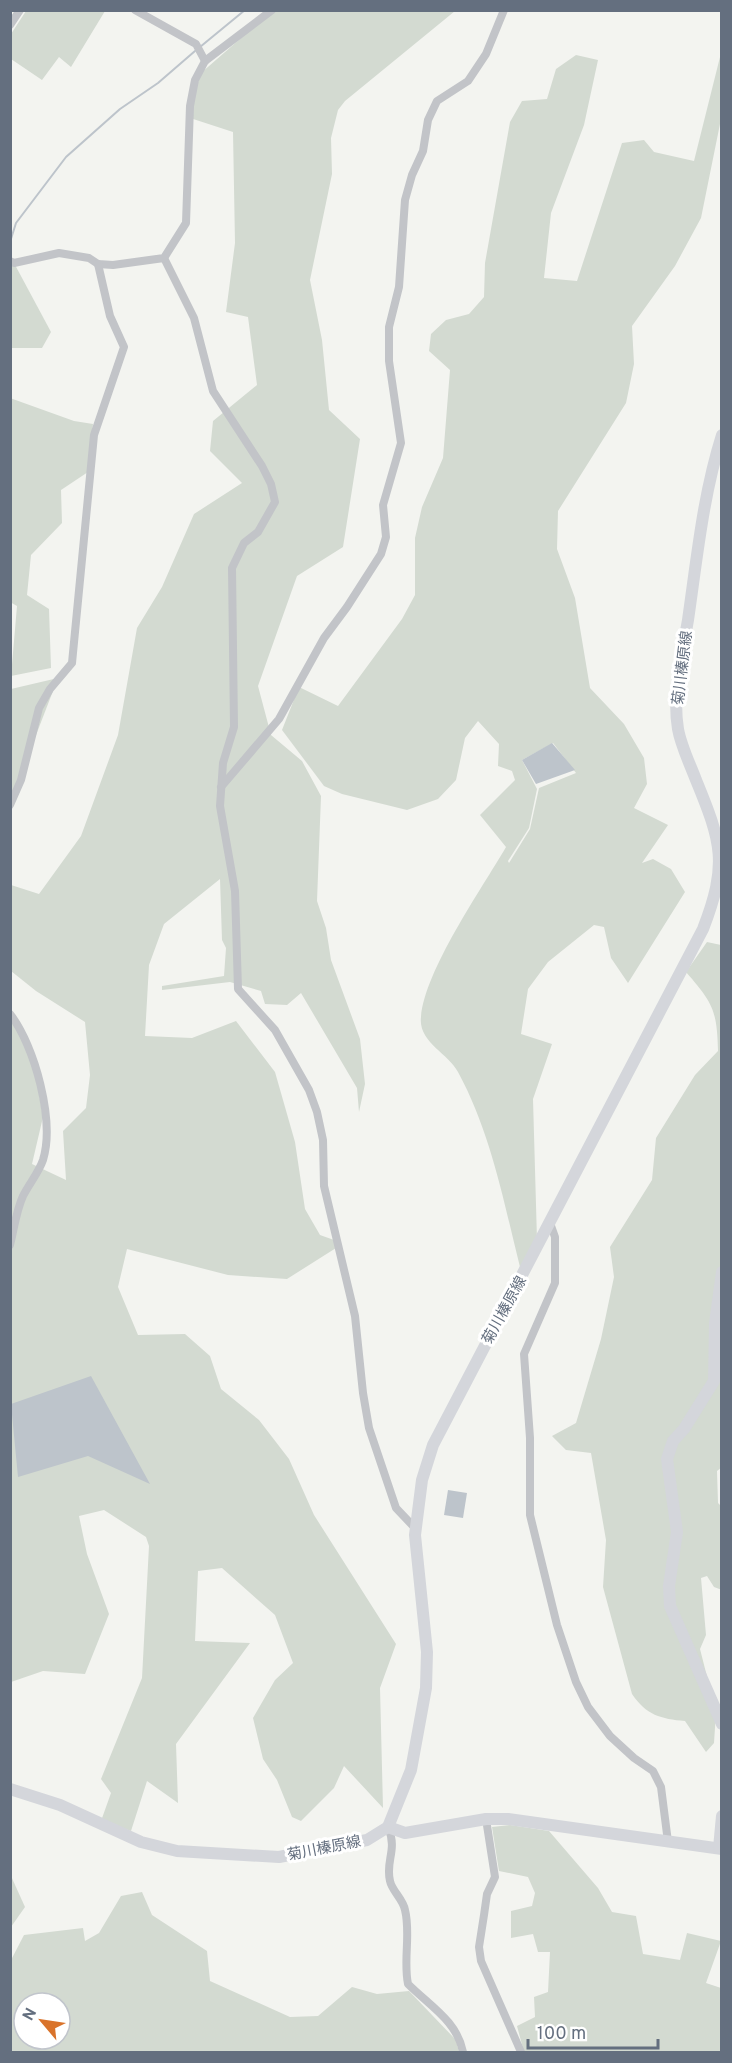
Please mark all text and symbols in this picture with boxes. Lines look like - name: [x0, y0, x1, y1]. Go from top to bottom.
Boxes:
- street label: 菊川榛原線: [669, 630, 697, 707]
- street label: 菊川榛原線: [479, 1273, 532, 1348]
- street label: 菊川榛原線: [286, 1833, 363, 1866]
- north arrow: [12, 1991, 72, 2051]
- text: N: [19, 2005, 42, 2025]
- scale bar: [528, 2012, 658, 2050]
- text: 100 m: [537, 2023, 586, 2046]

